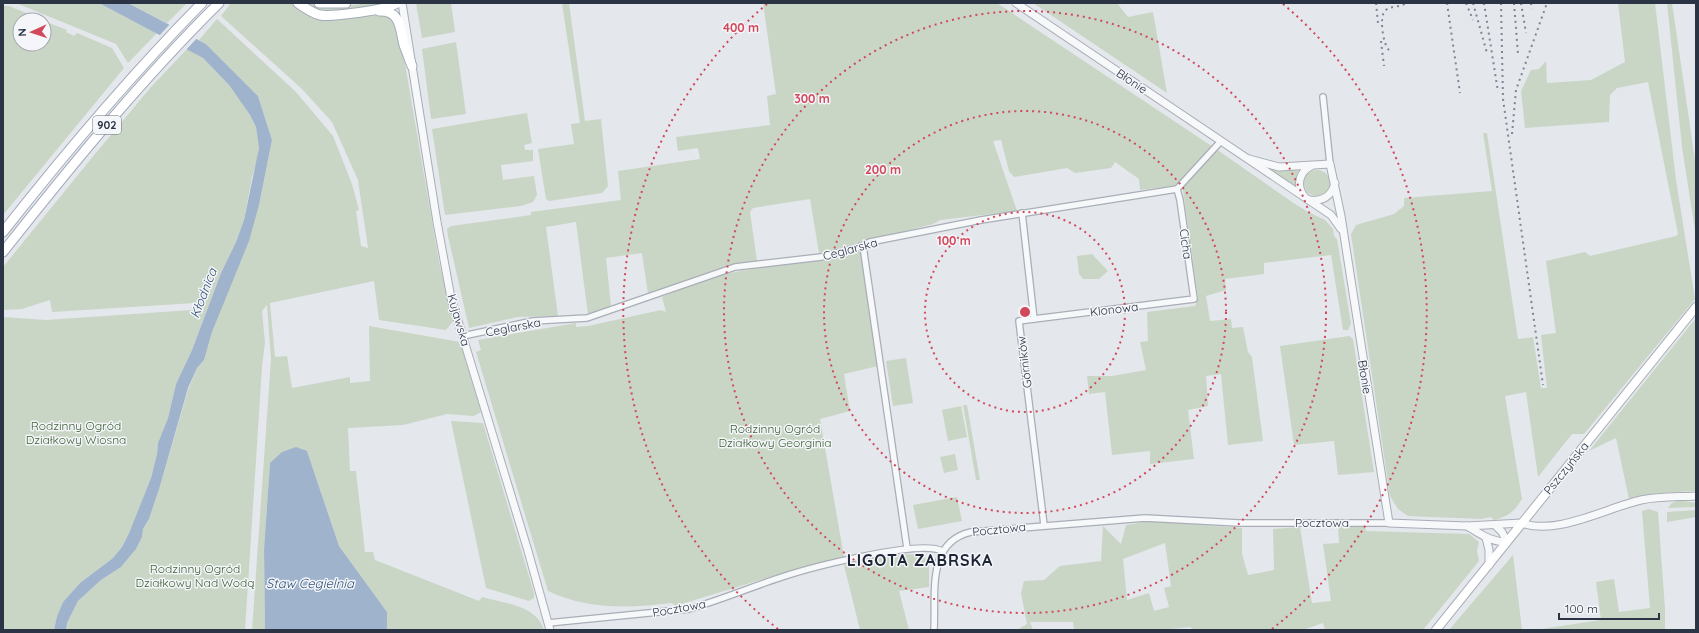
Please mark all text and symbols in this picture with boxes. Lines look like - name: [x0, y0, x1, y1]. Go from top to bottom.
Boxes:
- north arrow: [12, 12, 52, 52]
- text: 400 m: [723, 20, 759, 35]
- text: N: [15, 28, 29, 37]
- street label: Błonie: [1114, 65, 1151, 97]
- text: 300 m: [794, 91, 830, 106]
- road number: 902: [93, 116, 121, 134]
- text: 200 m: [865, 162, 901, 177]
- street label: Cicha: [1176, 228, 1196, 260]
- text: 100 m: [937, 233, 971, 248]
- street label: Ceglarska: [821, 235, 879, 263]
- water label: Kłodnica: [186, 265, 220, 320]
- street label: Kujawska: [444, 292, 474, 348]
- street label: Klonowa: [1089, 299, 1139, 319]
- centre of rings: [1018, 305, 1032, 319]
- street label: Ceglarska: [484, 314, 542, 340]
- street label: Górników: [1013, 335, 1035, 389]
- street label: Błonie: [1355, 359, 1375, 395]
- park label: Rodzinny Ogród Działkowy Wiosna: [26, 418, 126, 447]
- park label: Rodzinny Ogród Działkowy Georginia: [718, 421, 832, 450]
- street label: Pszczyńska: [1540, 439, 1592, 497]
- street label: Pocztowa: [1295, 515, 1349, 530]
- street label: Pocztowa: [971, 519, 1027, 539]
- district label: LIGOTA ZABRSKA: [847, 550, 993, 570]
- park label: Rodzinny Ogród Działkowy Nad Wodą: [135, 561, 255, 590]
- water label: Staw Cegielnia: [266, 575, 355, 591]
- scale bar: [1559, 595, 1659, 621]
- street label: Pocztowa: [651, 596, 707, 620]
- text: 100 m: [1565, 601, 1598, 616]

